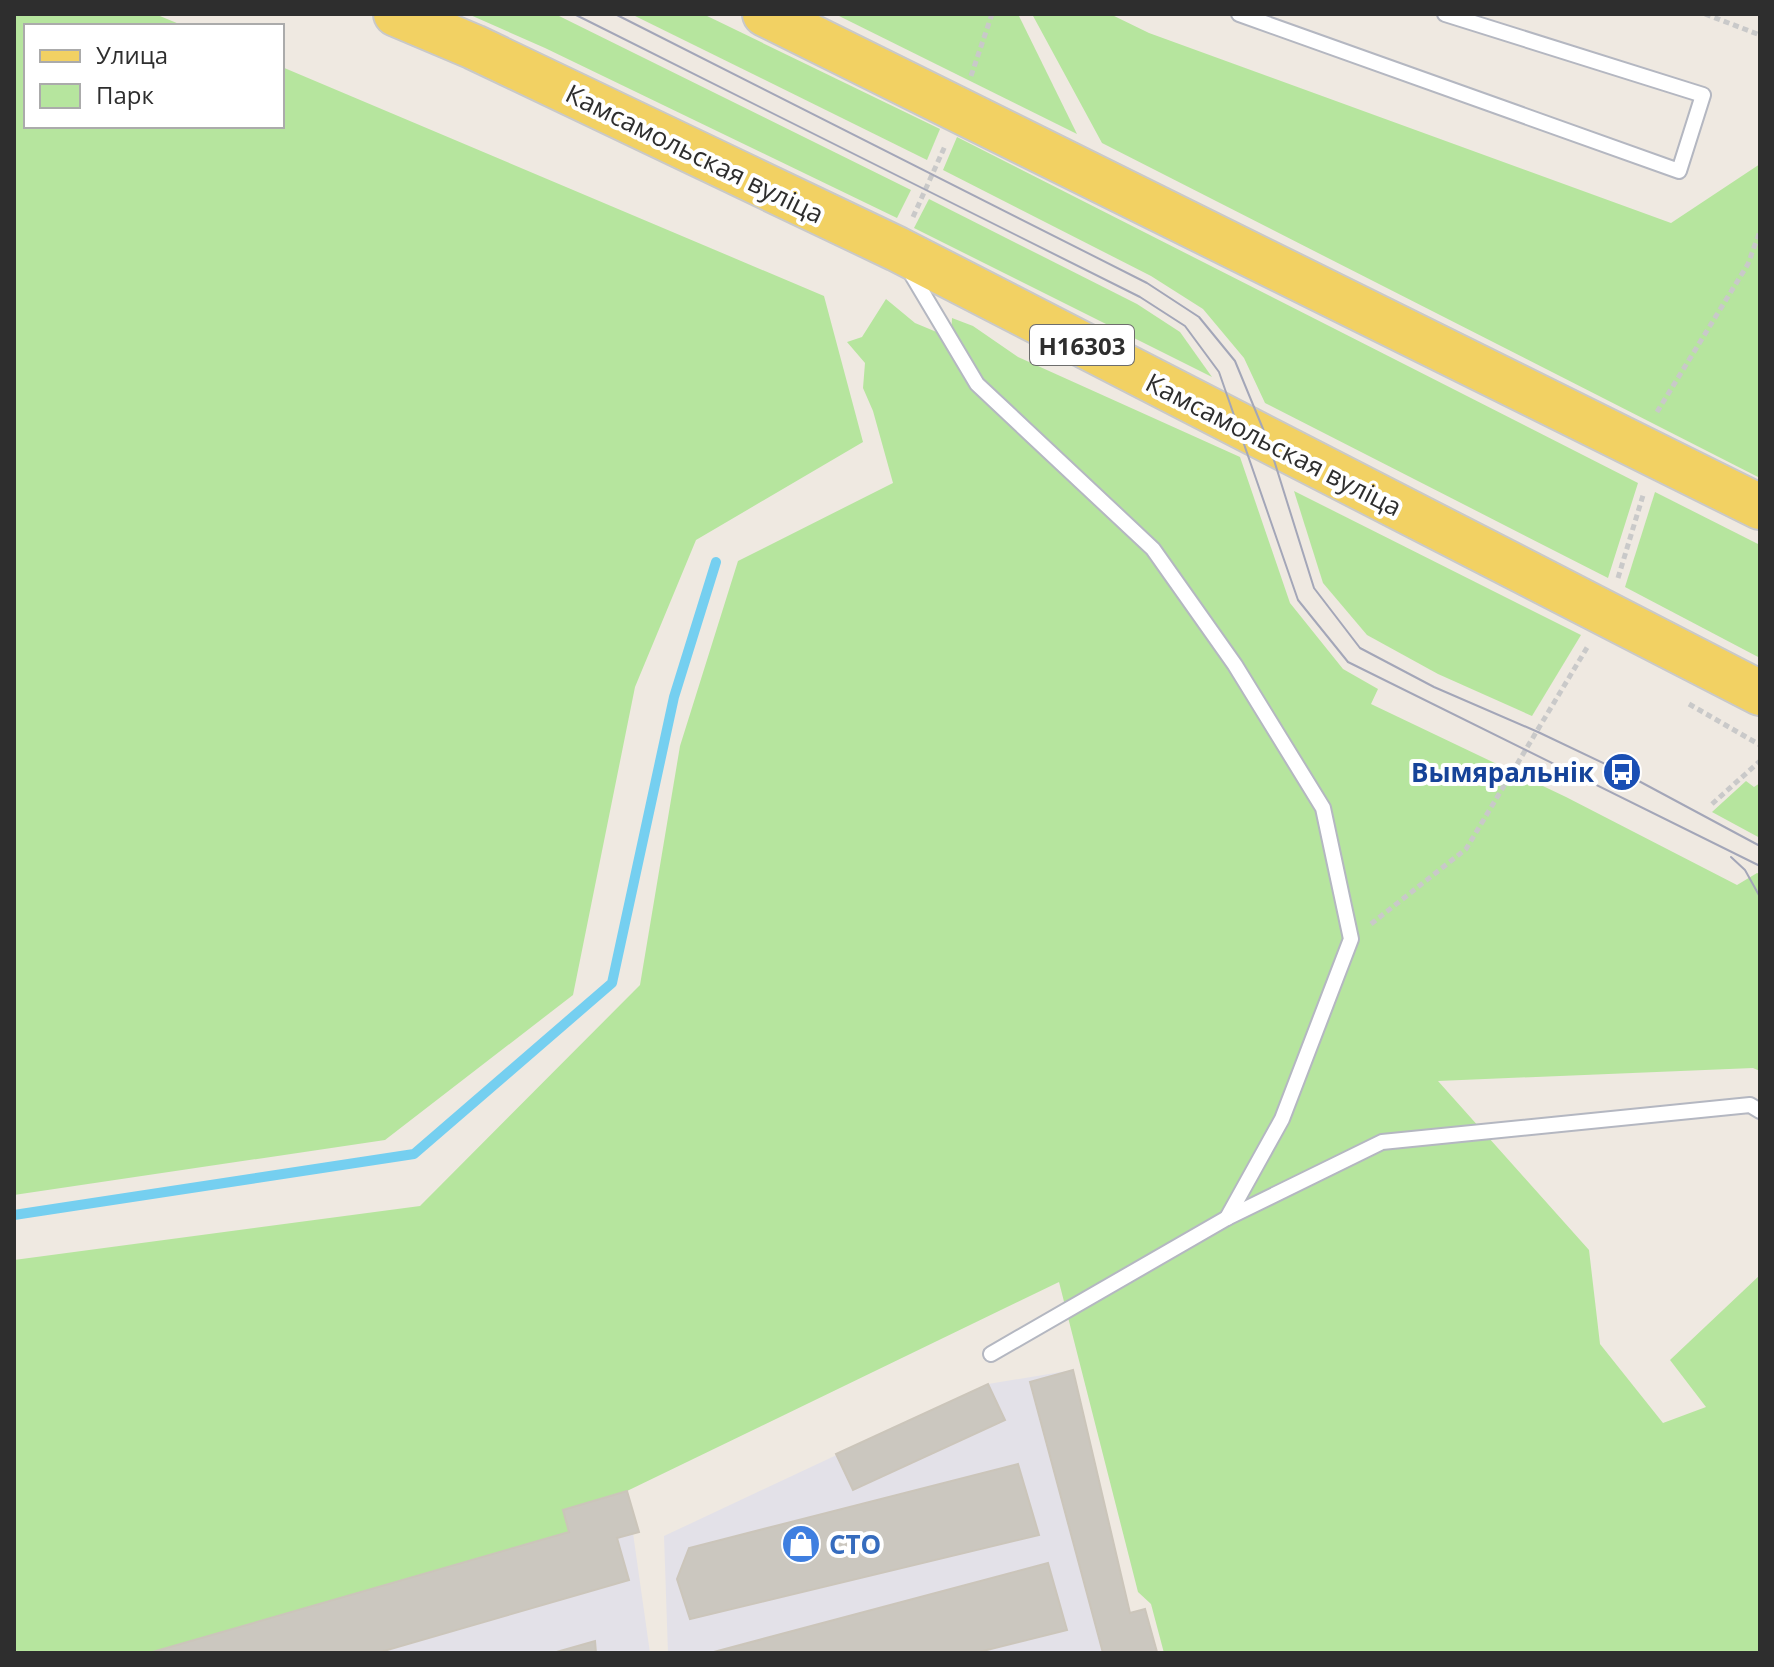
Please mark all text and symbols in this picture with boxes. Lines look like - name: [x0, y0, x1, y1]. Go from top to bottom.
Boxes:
- legend: [24, 24, 284, 128]
- text: Улица: [96, 38, 168, 71]
- street label: Камсамольская вуліца: [560, 75, 830, 231]
- text: Парк: [96, 78, 154, 111]
- road number: Н16303: [1030, 325, 1134, 365]
- street label: Камсамольская вуліца: [1140, 364, 1408, 524]
- bus stop icon: Вымяральнік: [1601, 751, 1643, 793]
- place label: Вымяральнік: [1411, 754, 1595, 790]
- shop icon: СТО: [780, 1523, 822, 1565]
- place label: СТО: [829, 1526, 881, 1562]

